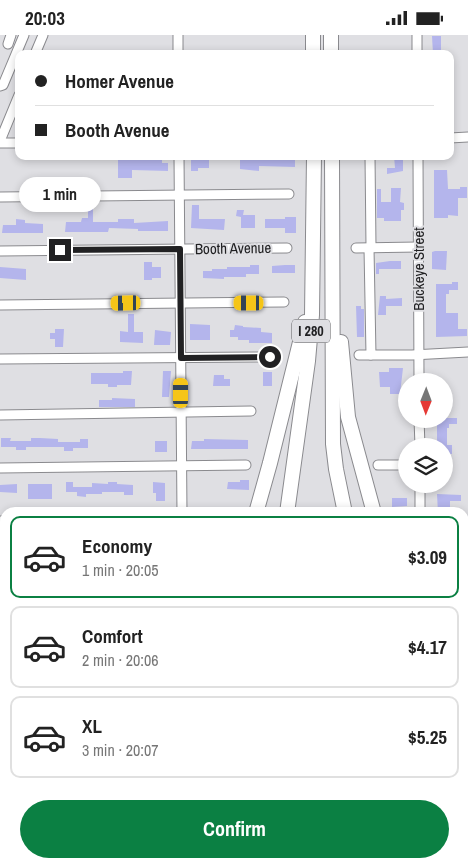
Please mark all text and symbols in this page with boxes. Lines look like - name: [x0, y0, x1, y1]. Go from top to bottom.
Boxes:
- text: 20:03: [25, 5, 65, 31]
- text: Homer Avenue: [65, 68, 174, 94]
- text: Booth Avenue: [65, 117, 169, 143]
- callout: 1 min: [19, 177, 101, 213]
- text: 1 min: [43, 183, 77, 205]
- street label: Buckeye Street: [408, 227, 429, 311]
- street label: Booth Avenue: [195, 237, 272, 259]
- route end: [49, 239, 71, 261]
- car: [110, 295, 141, 311]
- car: [234, 296, 264, 311]
- road number: I 280: [292, 319, 330, 343]
- route start: [259, 346, 281, 368]
- north arrow: [398, 373, 452, 427]
- map controls: [398, 373, 453, 493]
- car: [173, 378, 188, 408]
- button: layers: [398, 438, 453, 493]
- text: Economy: [82, 533, 152, 559]
- icon: car: [22, 535, 67, 580]
- text: $3.09: [408, 544, 447, 570]
- text: 1 min · 20:05: [82, 559, 159, 581]
- text: Comfort: [82, 623, 143, 649]
- icon: car: [22, 625, 67, 670]
- text: $4.17: [408, 634, 447, 660]
- text: 2 min · 20:06: [82, 649, 159, 671]
- text: XL: [82, 713, 102, 739]
- icon: car: [22, 715, 67, 760]
- text: $5.25: [408, 724, 447, 750]
- text: 3 min · 20:07: [82, 739, 159, 761]
- button: Confirm: [20, 800, 449, 858]

